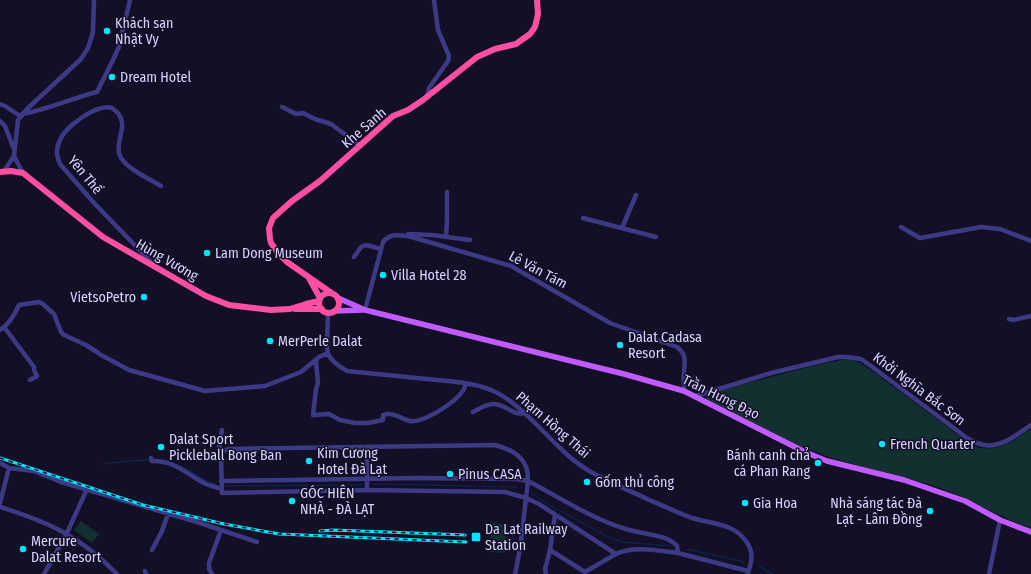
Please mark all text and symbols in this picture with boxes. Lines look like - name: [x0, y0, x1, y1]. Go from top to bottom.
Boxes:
- place label: Khách sạn Nhật Vy: [115, 15, 173, 48]
- marker: Khách sạn Nhật Vy: [102, 26, 112, 36]
- place label: Dream Hotel: [120, 69, 191, 86]
- marker: Dream Hotel: [107, 72, 117, 82]
- street label: Khe Sanh: [338, 104, 390, 152]
- street label: Yên Thế: [64, 152, 107, 198]
- street label: Hùng Vương: [133, 235, 201, 285]
- place label: Lam Dong Museum: [215, 245, 323, 262]
- marker: Lam Dong Museum: [202, 248, 212, 258]
- street label: Lê Văn Tám: [506, 248, 570, 292]
- place label: Villa Hotel 28: [391, 267, 466, 284]
- marker: Villa Hotel 28: [378, 270, 388, 280]
- place label: VietsoPetro: [70, 289, 136, 306]
- marker: VietsoPetro: [139, 292, 149, 302]
- place label: Dalat Cadasa Resort: [628, 329, 702, 362]
- place label: MerPerle Dalat: [278, 333, 362, 350]
- marker: MerPerle Dalat: [265, 336, 275, 346]
- marker: Dalat Cadasa Resort: [615, 340, 625, 350]
- street label: Khởi Nghĩa Bắc Sơn: [870, 348, 969, 429]
- street label: Trần Hưng Đạo: [680, 370, 763, 423]
- street label: Phạm Hồng Thái: [512, 387, 594, 462]
- place label: Dalat Sport Pickleball Bong Ban: [169, 431, 282, 464]
- place label: French Quarter: [890, 436, 975, 453]
- marker: French Quarter: [877, 439, 887, 449]
- marker: Dalat Sport Pickleball Bong Ban: [156, 442, 166, 452]
- place label: Kim Cương Hotel Đà Lạt: [317, 445, 387, 478]
- place label: Bánh canh chả cá Phan Rang: [726, 447, 810, 480]
- marker: Kim Cương Hotel Đà Lạt: [304, 456, 314, 466]
- marker: Bánh canh chả cá Phan Rang: [813, 458, 823, 468]
- place label: Pinus CASA: [458, 466, 522, 483]
- marker: Pinus CASA: [445, 469, 455, 479]
- place label: Gốm thủ công: [595, 473, 674, 491]
- marker: Gốm thủ công: [582, 477, 592, 487]
- place label: GÓC HIÊN NHÀ - ĐÀ LẠT: [300, 484, 375, 518]
- place label: Gia Hoa: [753, 495, 797, 512]
- place label: Nhà sáng tác Đà Lạt - Lâm Đồng: [830, 495, 922, 528]
- marker: GÓC HIÊN NHÀ - ĐÀ LẠT: [287, 496, 297, 506]
- marker: Gia Hoa: [740, 498, 750, 508]
- marker: Nhà sáng tác Đà Lạt - Lâm Đồng: [925, 506, 935, 516]
- place label: Da Lat Railway Station: [485, 521, 568, 554]
- marker: Da Lat Railway Station: [470, 531, 482, 543]
- place label: Mercure Dalat Resort: [31, 533, 102, 566]
- marker: Mercure Dalat Resort: [18, 544, 28, 554]

